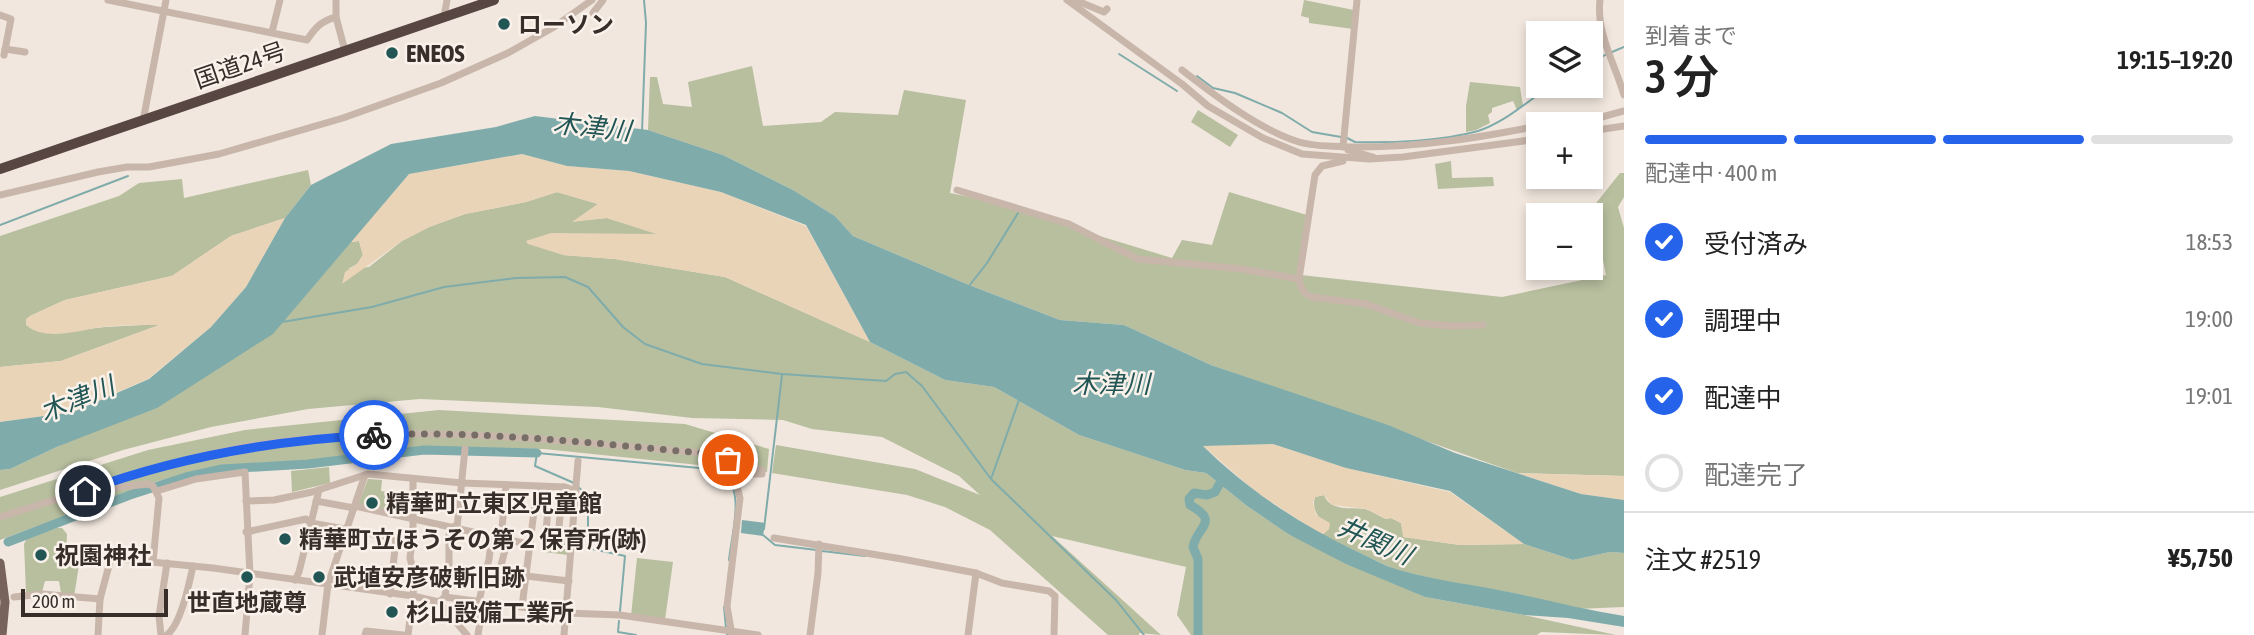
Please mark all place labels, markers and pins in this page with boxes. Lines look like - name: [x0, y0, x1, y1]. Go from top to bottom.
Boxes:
- place label: ローソン: [518, 11, 614, 38]
- marker: ローソン: [496, 16, 512, 32]
- place label: ENEOS: [406, 40, 465, 67]
- marker: ENEOS: [384, 45, 400, 61]
- pin: [698, 430, 758, 490]
- pin: [55, 461, 115, 521]
- place label: 精華町立東区児童館: [386, 490, 602, 517]
- marker: 精華町立東区児童館: [364, 495, 380, 511]
- place label: 精華町立ほうその第２保育所(跡): [299, 526, 647, 553]
- marker: 精華町立ほうその第２保育所(跡): [277, 531, 293, 547]
- place label: 祝園神社: [55, 542, 151, 569]
- marker: 祝園神社: [33, 547, 49, 563]
- place label: 武埴安彦破斬旧跡: [333, 564, 525, 591]
- marker: 世直地蔵尊: [239, 569, 255, 585]
- marker: 武埴安彦破斬旧跡: [311, 569, 327, 585]
- place label: 世直地蔵尊: [187, 589, 307, 616]
- place label: 杉山設備工業所: [406, 599, 574, 626]
- marker: 杉山設備工業所: [384, 604, 400, 620]

